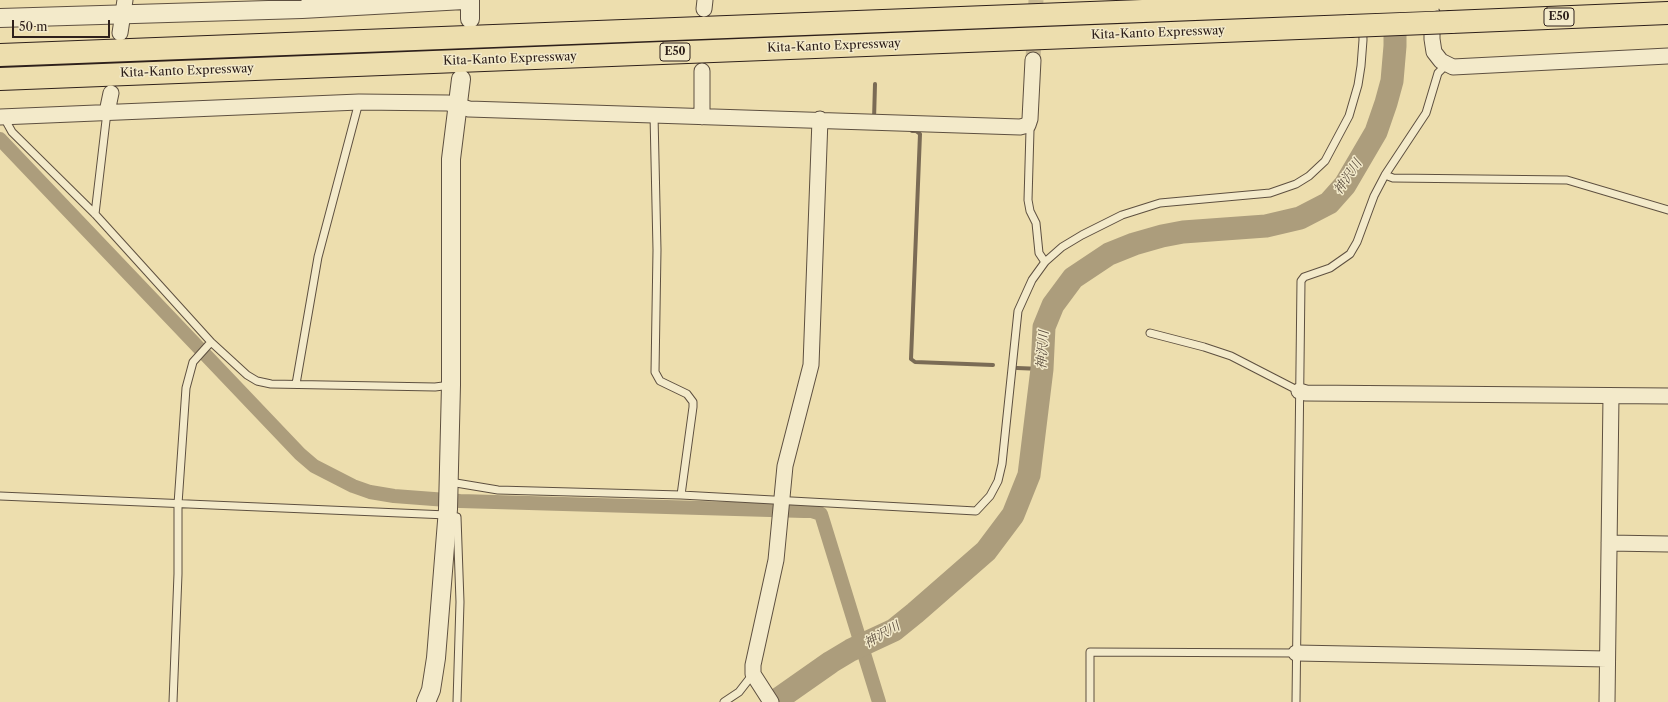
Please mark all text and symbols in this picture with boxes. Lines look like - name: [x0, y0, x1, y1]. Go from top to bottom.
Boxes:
- road number: E50: [1544, 8, 1574, 26]
- scale bar: [14, 12, 112, 38]
- text: 50 m: [19, 19, 48, 34]
- street label: Kita-Kanto Expressway: [1091, 23, 1225, 43]
- street label: Kita-Kanto Expressway: [767, 36, 901, 56]
- road number: E50: [660, 43, 690, 61]
- street label: Kita-Kanto Expressway: [443, 49, 577, 69]
- street label: Kita-Kanto Expressway: [120, 61, 254, 81]
- water label: 神沢川: [1331, 156, 1365, 198]
- water label: 神沢川: [1034, 330, 1052, 370]
- water label: 神沢川: [861, 618, 903, 652]

